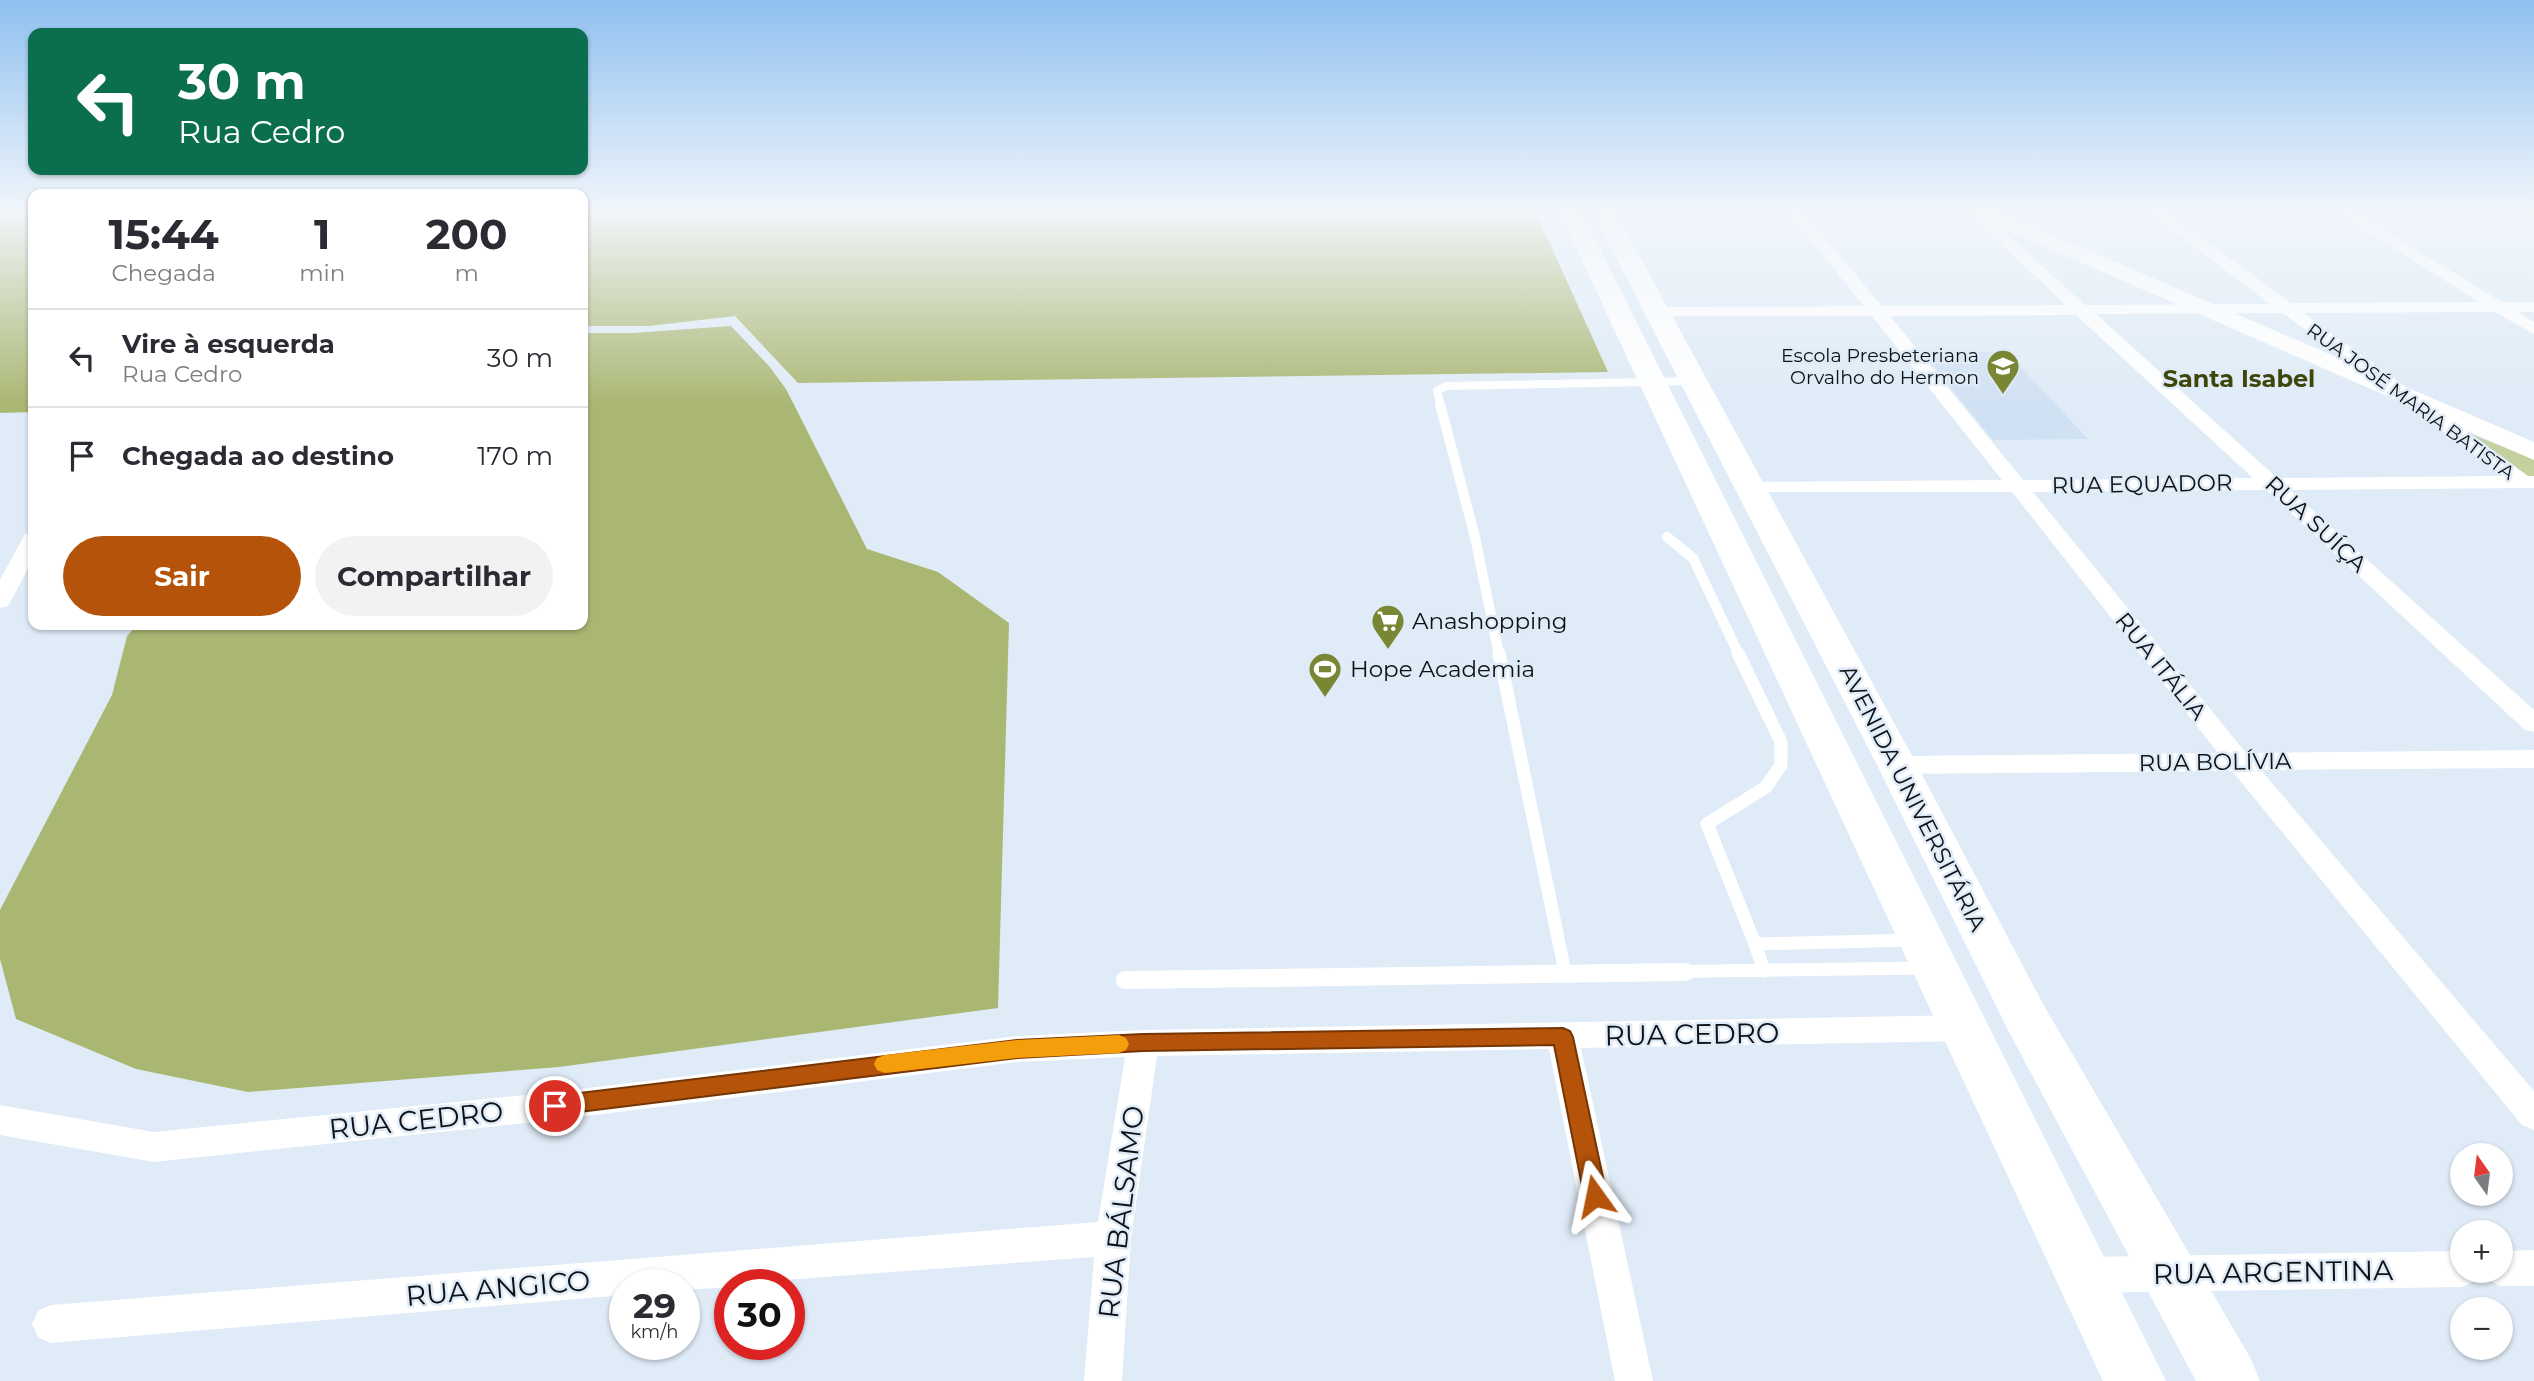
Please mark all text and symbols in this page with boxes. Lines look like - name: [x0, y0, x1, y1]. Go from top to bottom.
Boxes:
- text: 30 m: [178, 52, 306, 111]
- icon: left: [63, 56, 154, 147]
- text: Rua Cedro: [178, 112, 345, 151]
- text: 15:44: [108, 208, 219, 260]
- text: 1: [314, 208, 330, 260]
- text: 200: [426, 208, 508, 260]
- text: Chegada: [111, 259, 216, 287]
- text: min: [299, 259, 345, 287]
- text: m: [454, 259, 479, 287]
- street label: RUA JOSÉ MARIA BATISTA: [2302, 318, 2519, 485]
- text: Vire à esquerda: [122, 328, 335, 360]
- icon: left: [63, 339, 101, 377]
- text: 30 m: [487, 342, 553, 374]
- place label: Escola Presbeteriana Orvalho do Hermon: [1781, 344, 1979, 389]
- school or university icon: Escola Presbeteriana Orvalho do Hermon: [1984, 347, 2022, 396]
- text: Rua Cedro: [122, 360, 242, 388]
- district label: Santa Isabel: [2163, 364, 2315, 393]
- icon: arrive: [63, 437, 101, 475]
- text: Chegada ao destino: [122, 440, 394, 472]
- text: 170 m: [477, 440, 553, 472]
- street label: RUA EQUADOR: [2051, 468, 2233, 500]
- street label: RUA SUÍÇA: [2259, 470, 2373, 578]
- button: Sair: [63, 536, 301, 616]
- button: Compartilhar: [315, 536, 553, 616]
- supermarket icon: Anashopping: [1369, 602, 1407, 651]
- place label: Anashopping: [1412, 607, 1567, 635]
- street label: RUA ITÁLIA: [2109, 607, 2213, 726]
- sports icon: Hope Academia: [1306, 650, 1344, 699]
- place label: Hope Academia: [1350, 655, 1535, 683]
- street label: AVENIDA UNIVERSITÁRIA: [1834, 660, 1993, 936]
- street label: RUA BOLÍVIA: [2138, 747, 2292, 777]
- street label: RUA CEDRO: [1604, 1015, 1780, 1053]
- pin: [525, 1076, 585, 1136]
- icon: arrive: [536, 1087, 574, 1125]
- street label: RUA CEDRO: [327, 1094, 505, 1146]
- street label: RUA BÁLSAMO: [1091, 1104, 1151, 1320]
- north arrow: [2450, 1143, 2513, 1206]
- map controls: [2450, 1143, 2513, 1360]
- position arrow: [1558, 1159, 1632, 1233]
- button: +: [2450, 1220, 2513, 1283]
- street label: RUA ARGENTINA: [2153, 1253, 2394, 1291]
- street label: RUA ANGICO: [405, 1263, 591, 1313]
- speed limit sign: 30: [714, 1269, 805, 1360]
- text: 29: [633, 1284, 676, 1327]
- button: −: [2450, 1297, 2513, 1360]
- text: km/h: [630, 1321, 679, 1343]

